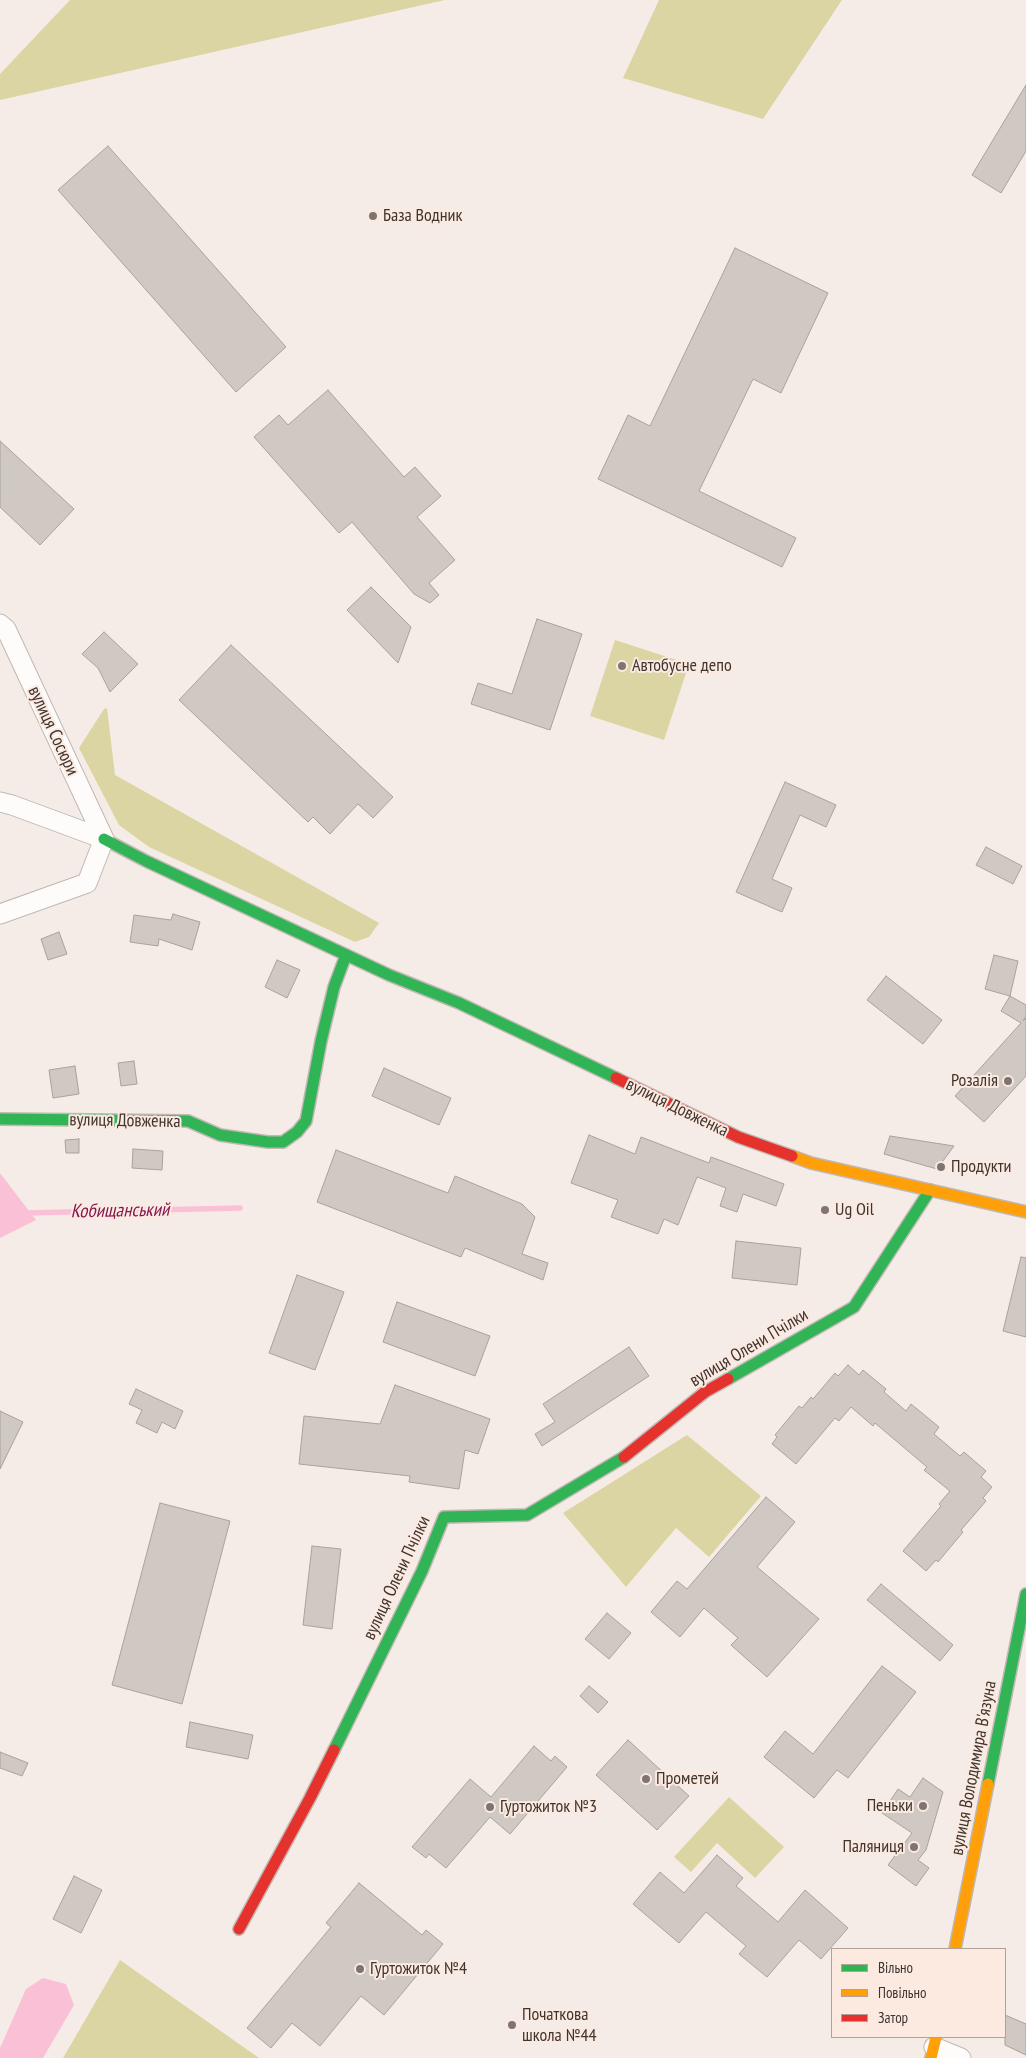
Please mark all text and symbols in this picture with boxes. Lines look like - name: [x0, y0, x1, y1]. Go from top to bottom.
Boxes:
- place label: База Водник: [383, 205, 462, 227]
- marker: База Водник: [367, 210, 379, 222]
- place label: Автобусне депо: [632, 655, 732, 677]
- marker: Автобусне депо: [616, 660, 628, 672]
- street label: вулиця Сосюри: [23, 683, 83, 779]
- place label: Розалія: [951, 1070, 998, 1092]
- street label: вулиця Довженка: [622, 1074, 732, 1142]
- marker: Розалія: [1002, 1075, 1014, 1087]
- street label: вулиця Довженка: [69, 1109, 181, 1133]
- place label: Продукти: [951, 1156, 1011, 1178]
- marker: Продукти: [935, 1161, 947, 1173]
- water label: Кобищанський: [71, 1199, 169, 1223]
- place label: Ug Oil: [835, 1199, 874, 1221]
- marker: Ug Oil: [819, 1204, 831, 1216]
- street label: вулиця Олени Пчілки: [686, 1304, 812, 1392]
- street label: вулиця Олени Пчілки: [359, 1513, 435, 1643]
- street label: вулиця Володимира В'язуна: [946, 1679, 1002, 1857]
- place label: Прометей: [656, 1768, 719, 1790]
- marker: Прометей: [640, 1773, 652, 1785]
- place label: Пеньки: [867, 1795, 913, 1817]
- place label: Гуртожиток №3: [500, 1796, 597, 1818]
- marker: Пеньки: [917, 1800, 929, 1812]
- marker: Гуртожиток №3: [484, 1801, 496, 1813]
- place label: Паляниця: [842, 1836, 904, 1858]
- marker: Паляниця: [908, 1841, 920, 1853]
- legend: [831, 1948, 1006, 2038]
- place label: Гуртожиток №4: [370, 1958, 467, 1980]
- text: Вільно: [878, 1958, 913, 1977]
- marker: Гуртожиток №4: [354, 1963, 366, 1975]
- text: Повільно: [878, 1983, 926, 2002]
- place label: Початкова школа №44: [522, 2004, 597, 2046]
- text: Затор: [878, 2008, 908, 2027]
- marker: Початкова школа №44: [506, 2019, 518, 2031]

